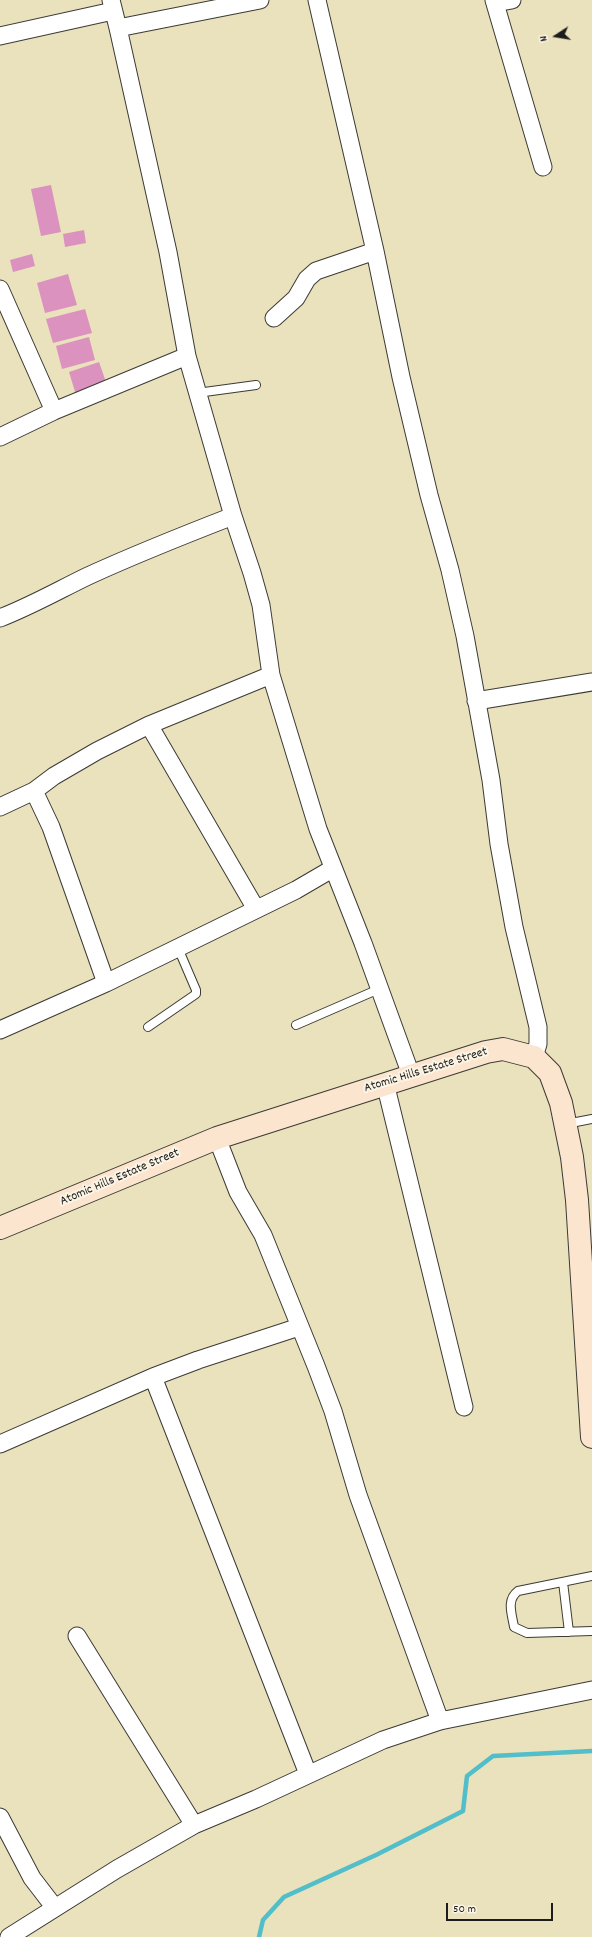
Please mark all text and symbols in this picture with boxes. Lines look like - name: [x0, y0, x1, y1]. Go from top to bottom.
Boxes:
- north arrow: [536, 16, 576, 56]
- text: N: [536, 34, 553, 43]
- street label: Atomic Hills Estate Street: [362, 1045, 490, 1097]
- street label: Atomic Hills Estate Street: [58, 1146, 182, 1210]
- scale bar: [448, 1895, 555, 1921]
- text: 50 m: [453, 1901, 476, 1918]

